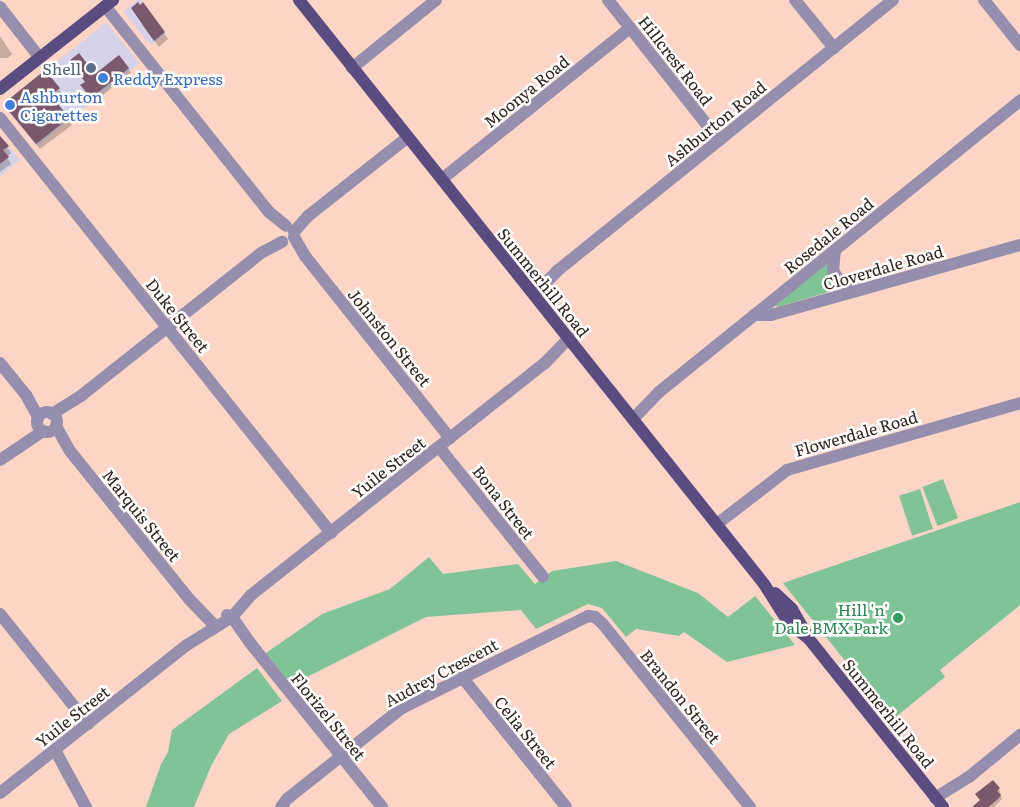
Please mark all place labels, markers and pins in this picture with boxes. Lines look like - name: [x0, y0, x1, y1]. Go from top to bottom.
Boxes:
- place label: Shell: [42, 58, 81, 78]
- marker: Shell: [85, 62, 97, 74]
- place label: Reddy Express: [113, 68, 223, 88]
- marker: Reddy Express: [97, 72, 109, 84]
- place label: Ashburton Cigarettes: [20, 86, 103, 124]
- marker: Ashburton Cigarettes: [4, 99, 16, 111]
- place label: Hill 'n' Dale BMX Park: [774, 599, 888, 637]
- marker: Hill 'n' Dale BMX Park: [892, 612, 904, 624]

